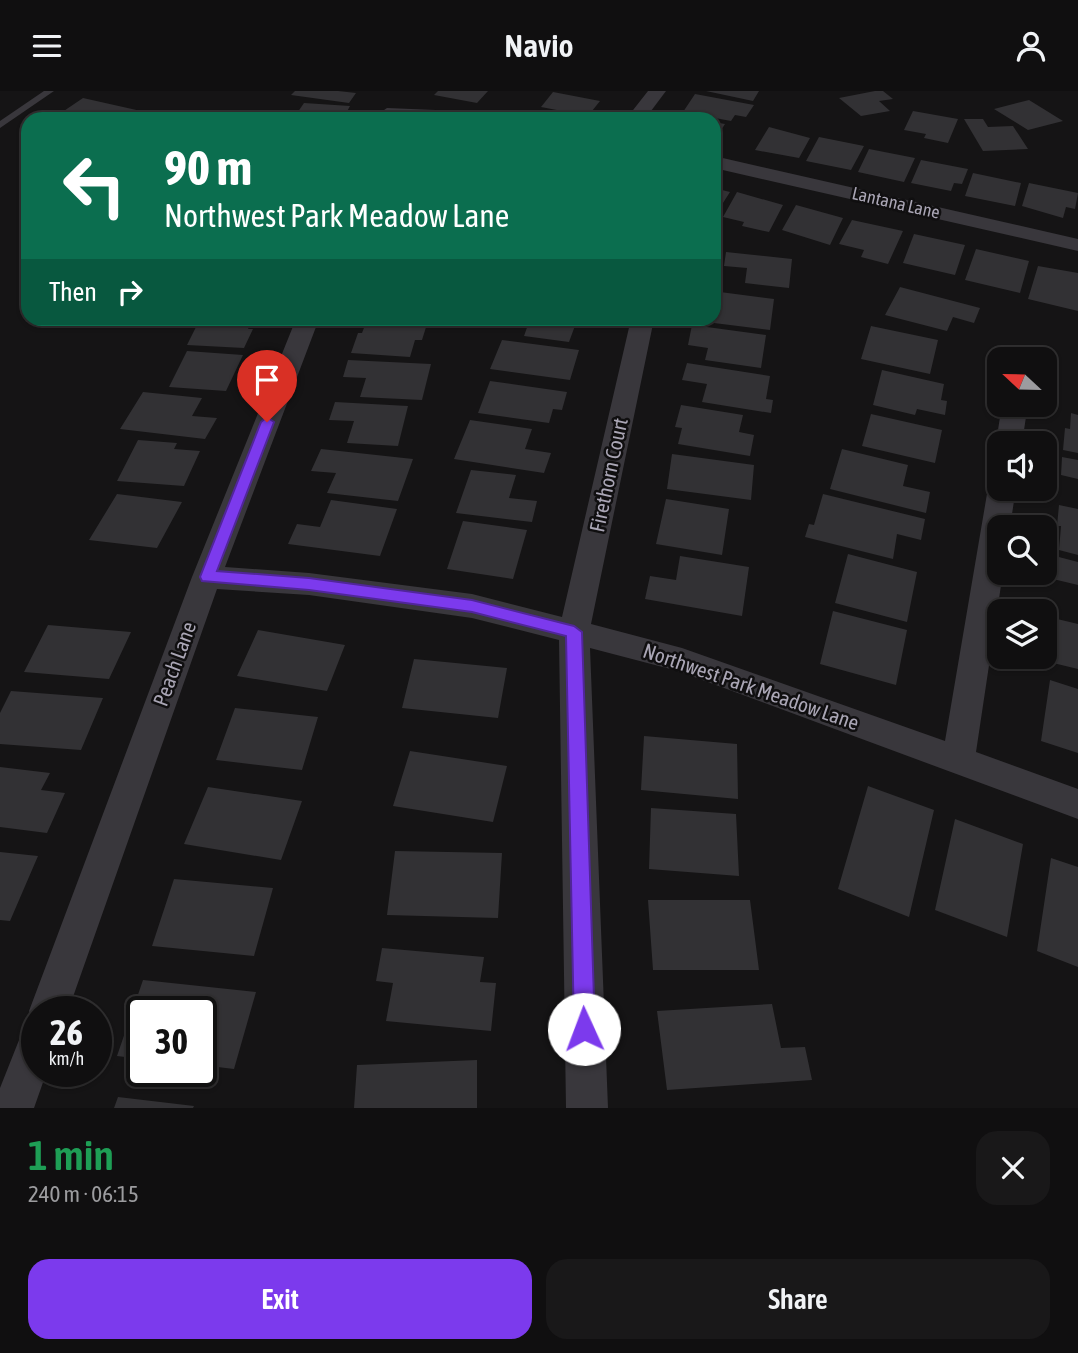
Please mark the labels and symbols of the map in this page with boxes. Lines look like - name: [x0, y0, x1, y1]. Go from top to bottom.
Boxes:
- street label: Lantana Lane: [850, 182, 942, 223]
- north arrow: [987, 347, 1057, 417]
- pin: [237, 350, 297, 422]
- street label: Firethorn Court: [584, 416, 632, 534]
- street label: Peach Lane: [148, 618, 200, 709]
- street label: Northwest Park Meadow Lane: [640, 638, 862, 734]
- position arrow: [547, 992, 621, 1066]
- speed limit sign: 30: [126, 996, 217, 1087]

